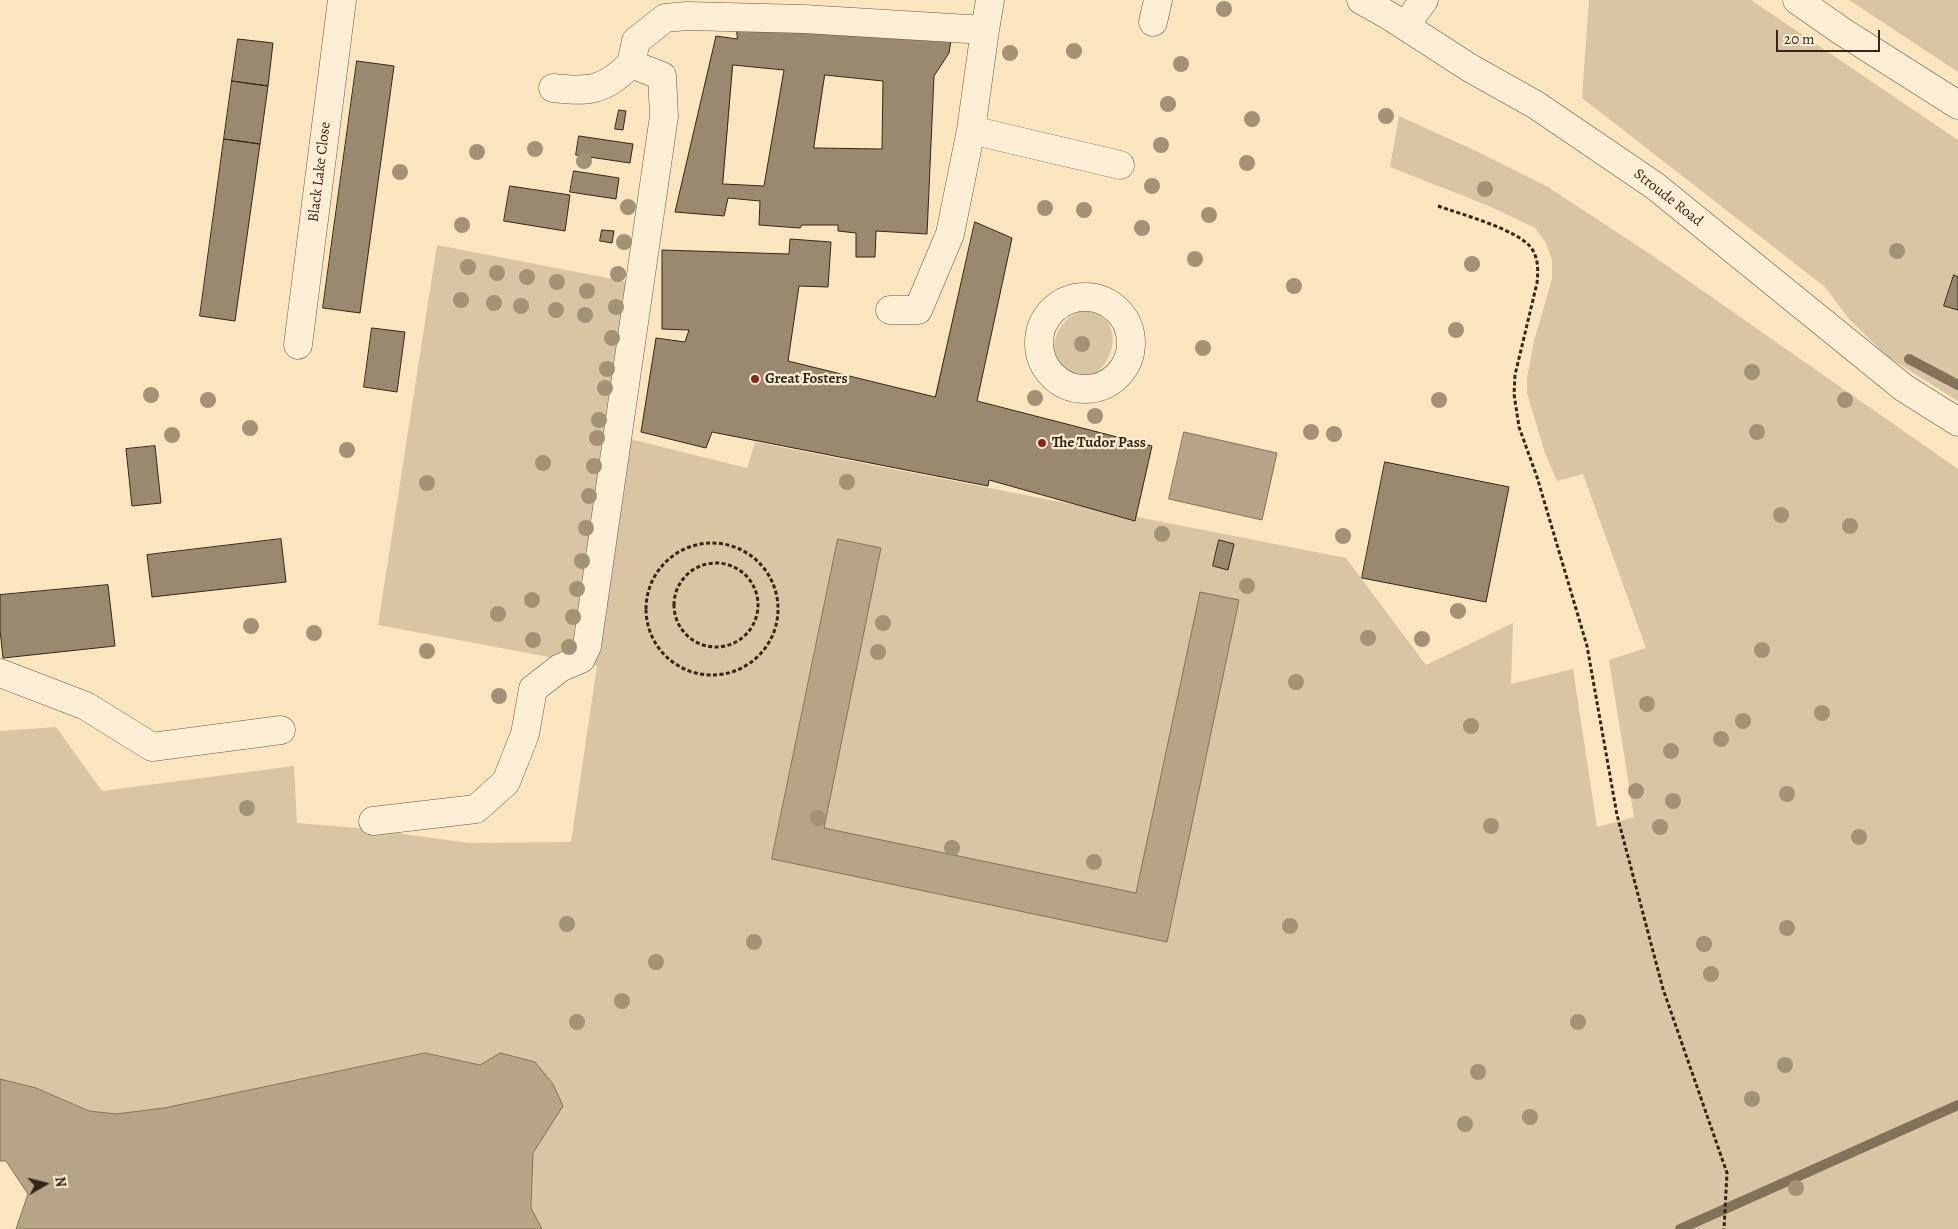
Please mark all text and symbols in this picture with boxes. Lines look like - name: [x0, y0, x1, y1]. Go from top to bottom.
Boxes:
- scale bar: [1778, 20, 1882, 52]
- text: 20 m: [1784, 29, 1815, 49]
- street label: Black Lake Close: [305, 121, 335, 223]
- street label: Stroude Road: [1630, 165, 1706, 231]
- place label: Great Fosters: [765, 370, 848, 388]
- marker: Great Fosters: [749, 373, 761, 385]
- place label: The Tudor Pass: [1052, 434, 1146, 452]
- marker: The Tudor Pass: [1036, 437, 1048, 449]
- north arrow: [20, 1159, 70, 1209]
- text: N: [50, 1175, 70, 1188]

